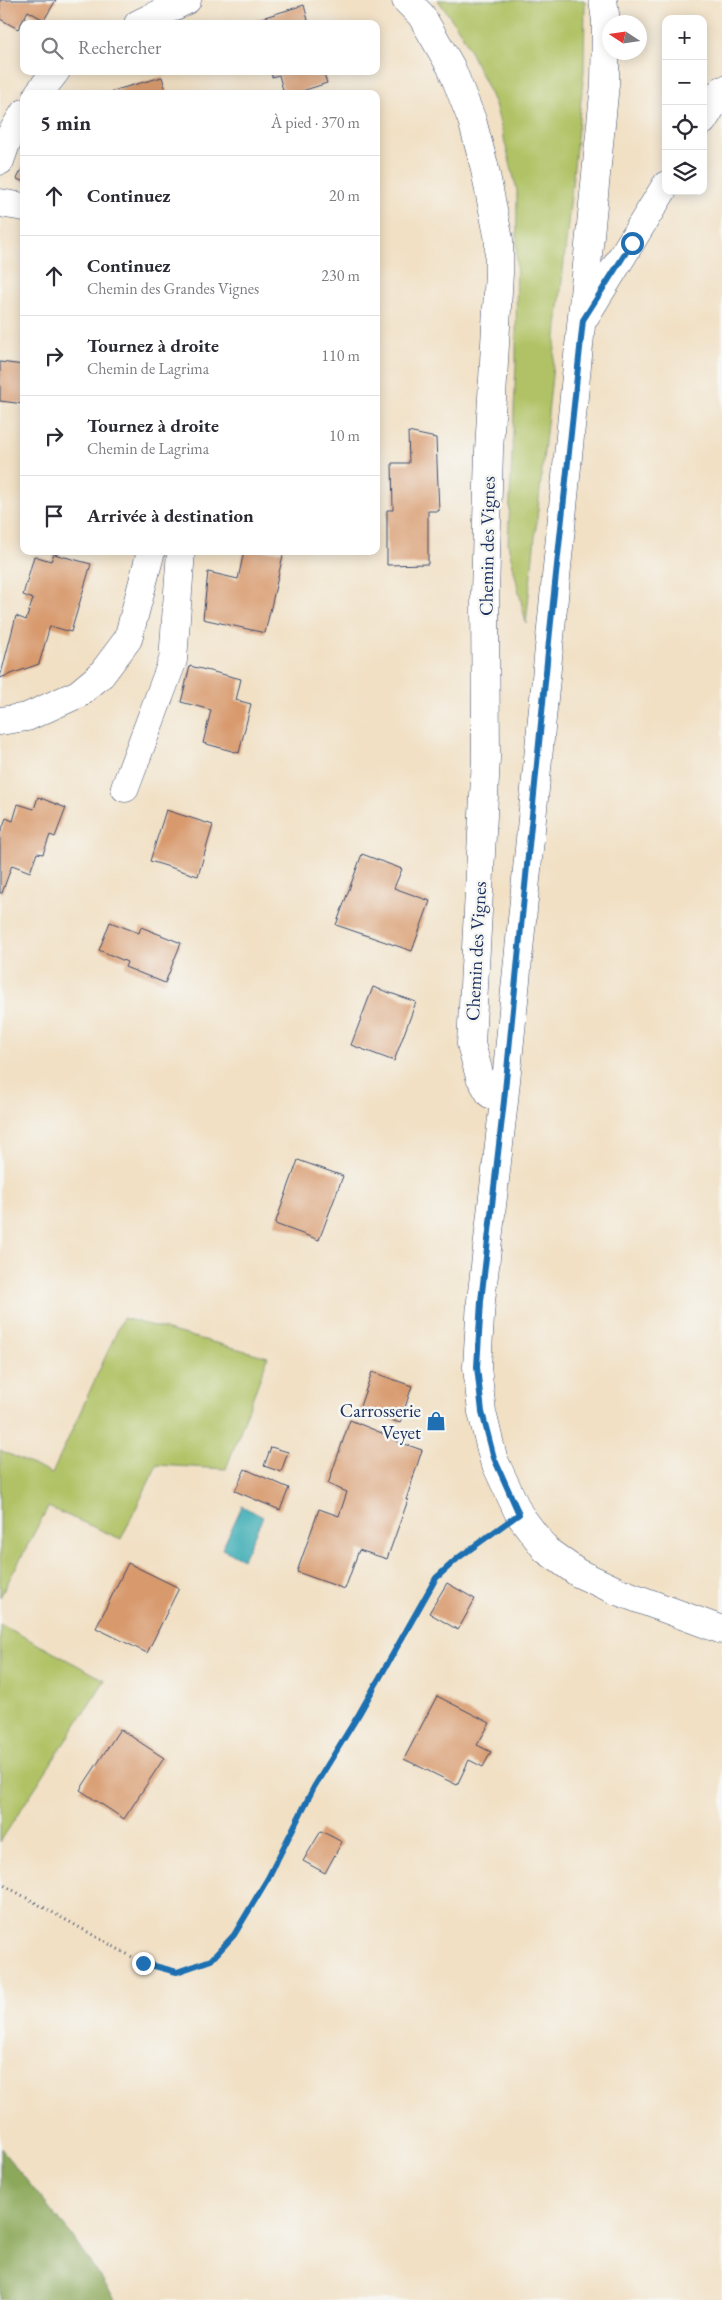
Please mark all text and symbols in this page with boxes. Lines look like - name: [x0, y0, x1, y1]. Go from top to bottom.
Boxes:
- north arrow: [602, 15, 647, 60]
- map controls: [662, 15, 707, 195]
- button: +: [662, 15, 707, 60]
- search box: [20, 20, 380, 75]
- icon: search: [38, 34, 66, 62]
- text: Rechercher: [78, 35, 161, 60]
- button: −: [662, 60, 707, 105]
- button: locate: [662, 105, 707, 150]
- text: 5 min: [40, 109, 91, 136]
- text: À pied · 370 m: [271, 112, 360, 133]
- button: layers: [662, 150, 707, 195]
- icon: ahead: [40, 182, 68, 210]
- text: Continuez: [87, 183, 171, 208]
- text: 20 m: [329, 185, 360, 206]
- route start: [621, 232, 644, 255]
- text: Continuez: [87, 253, 171, 278]
- icon: ahead: [40, 262, 68, 290]
- text: 230 m: [321, 265, 360, 286]
- text: Chemin des Grandes Vignes: [87, 278, 259, 299]
- text: Tournez à droite: [87, 333, 219, 358]
- icon: right: [40, 342, 68, 370]
- text: 110 m: [321, 345, 360, 366]
- text: Chemin de Lagrima: [87, 358, 209, 379]
- text: Tournez à droite: [87, 413, 219, 438]
- icon: right: [40, 422, 68, 450]
- text: 10 m: [329, 425, 360, 446]
- text: Chemin de Lagrima: [87, 438, 209, 459]
- street label: Chemin des Vignes: [473, 476, 501, 616]
- icon: arrive: [40, 502, 68, 530]
- text: Arrivée à destination: [87, 503, 254, 528]
- street label: Chemin des Vignes: [460, 881, 492, 1021]
- place label: Carrosserie Veyet: [340, 1398, 421, 1445]
- shop icon: Carrosserie Veyet: [425, 1410, 447, 1432]
- route end: [132, 1952, 155, 1975]

